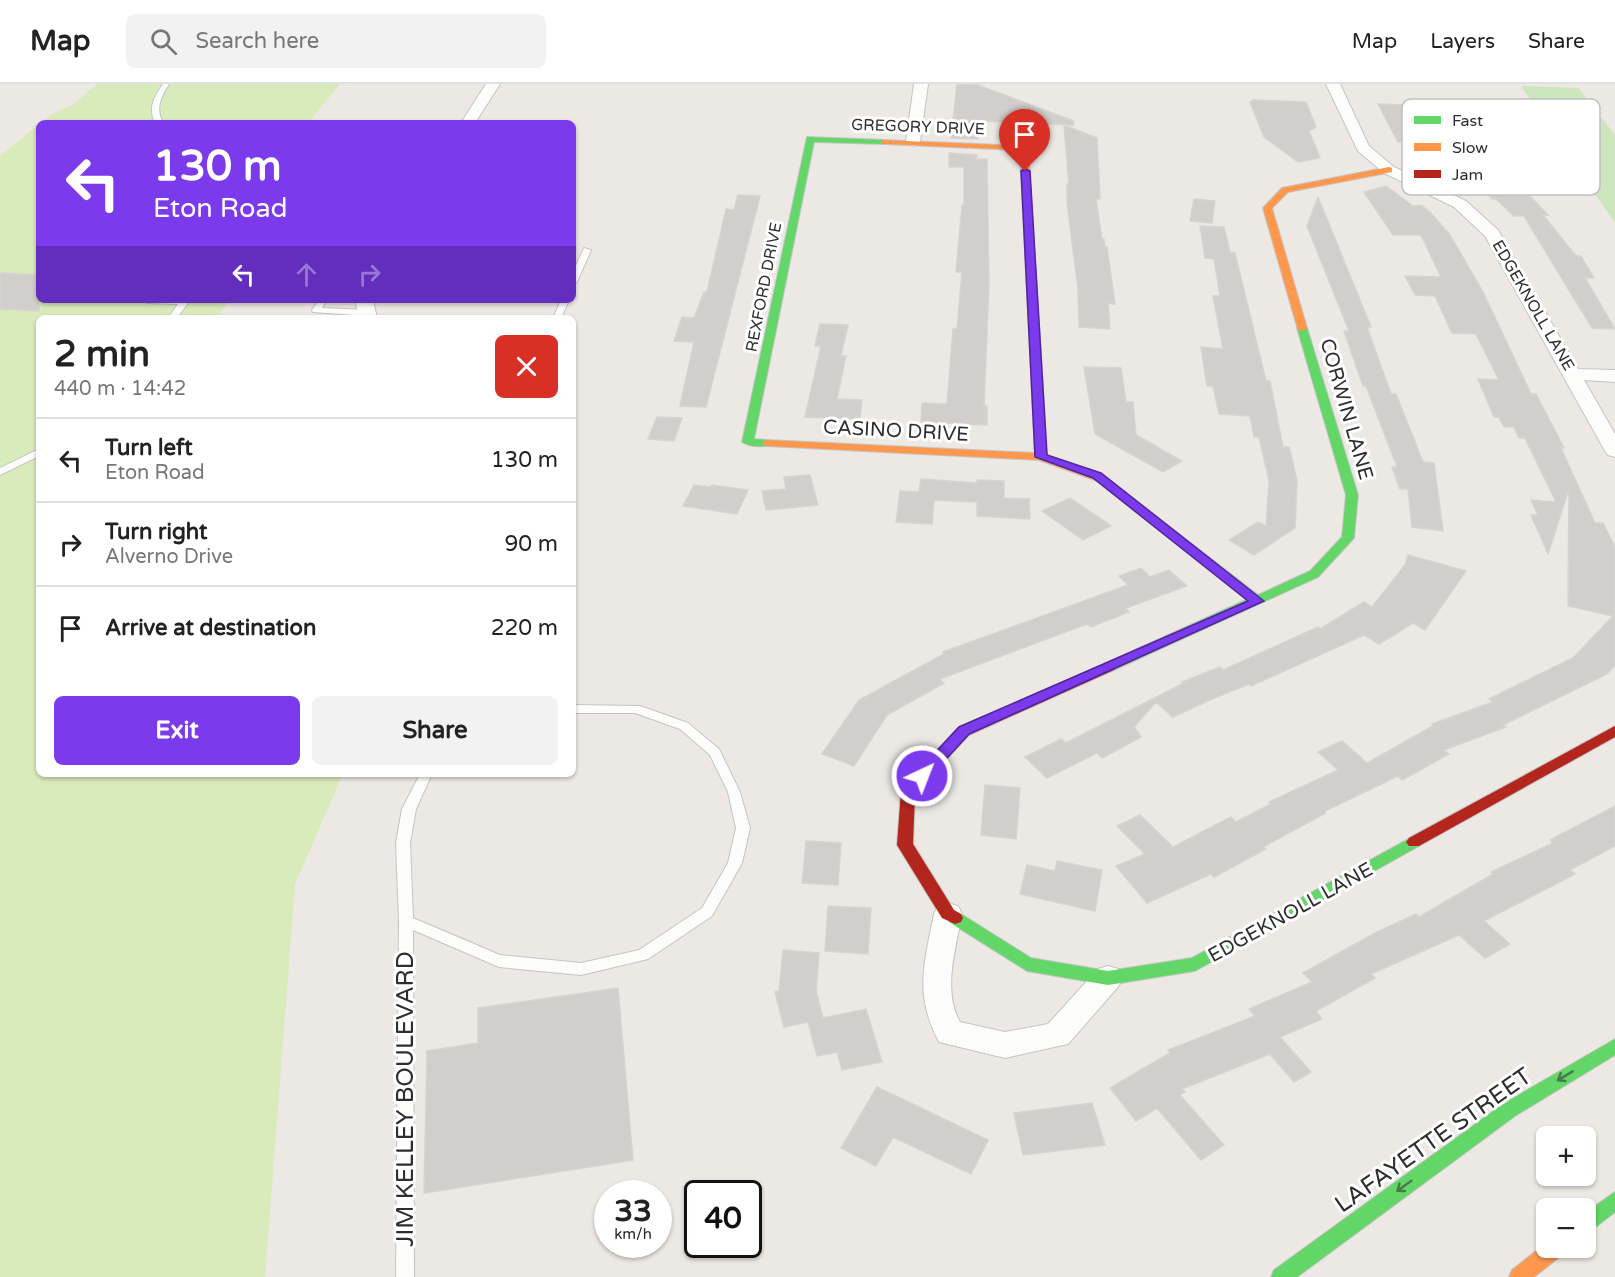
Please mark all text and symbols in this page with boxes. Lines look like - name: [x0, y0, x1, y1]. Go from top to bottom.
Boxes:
- search box: [126, 14, 546, 68]
- text: Map: [30, 24, 90, 58]
- icon: search: [147, 25, 180, 58]
- text: Search here: [195, 28, 319, 54]
- text: Map: [1352, 29, 1397, 54]
- text: Layers: [1430, 29, 1495, 54]
- text: Share: [1528, 29, 1585, 54]
- legend: [1402, 99, 1600, 195]
- pin: [999, 109, 1050, 171]
- text: Fast: [1452, 111, 1483, 131]
- street label: GREGORY DRIVE: [851, 115, 985, 139]
- icon: arrive: [1008, 118, 1041, 151]
- text: Slow: [1452, 138, 1488, 158]
- text: 130 m: [153, 141, 282, 192]
- icon: left: [54, 144, 132, 222]
- text: Jam: [1452, 165, 1483, 185]
- text: Eton Road: [153, 192, 288, 225]
- street label: REXFORD DRIVE: [742, 221, 786, 354]
- street label: EDGEKNOLL LANE: [1488, 237, 1579, 374]
- icon: left: [227, 258, 260, 291]
- icon: ahead: [290, 258, 323, 291]
- icon: right: [353, 258, 386, 291]
- text: 2 min: [54, 333, 150, 376]
- button: close: [495, 335, 558, 398]
- street label: CORWIN LANE: [1314, 336, 1378, 483]
- text: 440 m · 14:42: [54, 377, 186, 401]
- street label: CASINO DRIVE: [822, 415, 969, 447]
- text: Turn left: [105, 435, 193, 461]
- icon: left: [54, 444, 87, 477]
- text: 130 m: [491, 447, 558, 473]
- text: Eton Road: [105, 461, 205, 485]
- text: Turn right: [105, 519, 207, 545]
- icon: right: [54, 528, 87, 561]
- text: 90 m: [504, 531, 558, 557]
- text: Alverno Drive: [105, 545, 233, 569]
- icon: arrive: [54, 612, 87, 645]
- text: Arrive at destination: [105, 615, 316, 641]
- text: 220 m: [491, 615, 558, 641]
- button: Exit: [54, 696, 300, 765]
- button: Share: [312, 696, 558, 765]
- position arrow: [890, 744, 954, 808]
- street label: EDGEKNOLL LANE: [1204, 858, 1377, 968]
- street label: JIM KELLEY BOULEVARD: [391, 951, 420, 1247]
- street label: LAFAYETTE STREET: [1329, 1061, 1537, 1219]
- one-way arrow: [1557, 1070, 1574, 1082]
- map controls: [1536, 1126, 1596, 1258]
- button: +: [1536, 1126, 1596, 1186]
- speed limit sign: 40: [684, 1180, 762, 1258]
- one-way arrow: [1397, 1180, 1413, 1192]
- text: 33: [614, 1193, 652, 1230]
- button: −: [1536, 1198, 1596, 1258]
- text: km/h: [614, 1225, 652, 1243]

